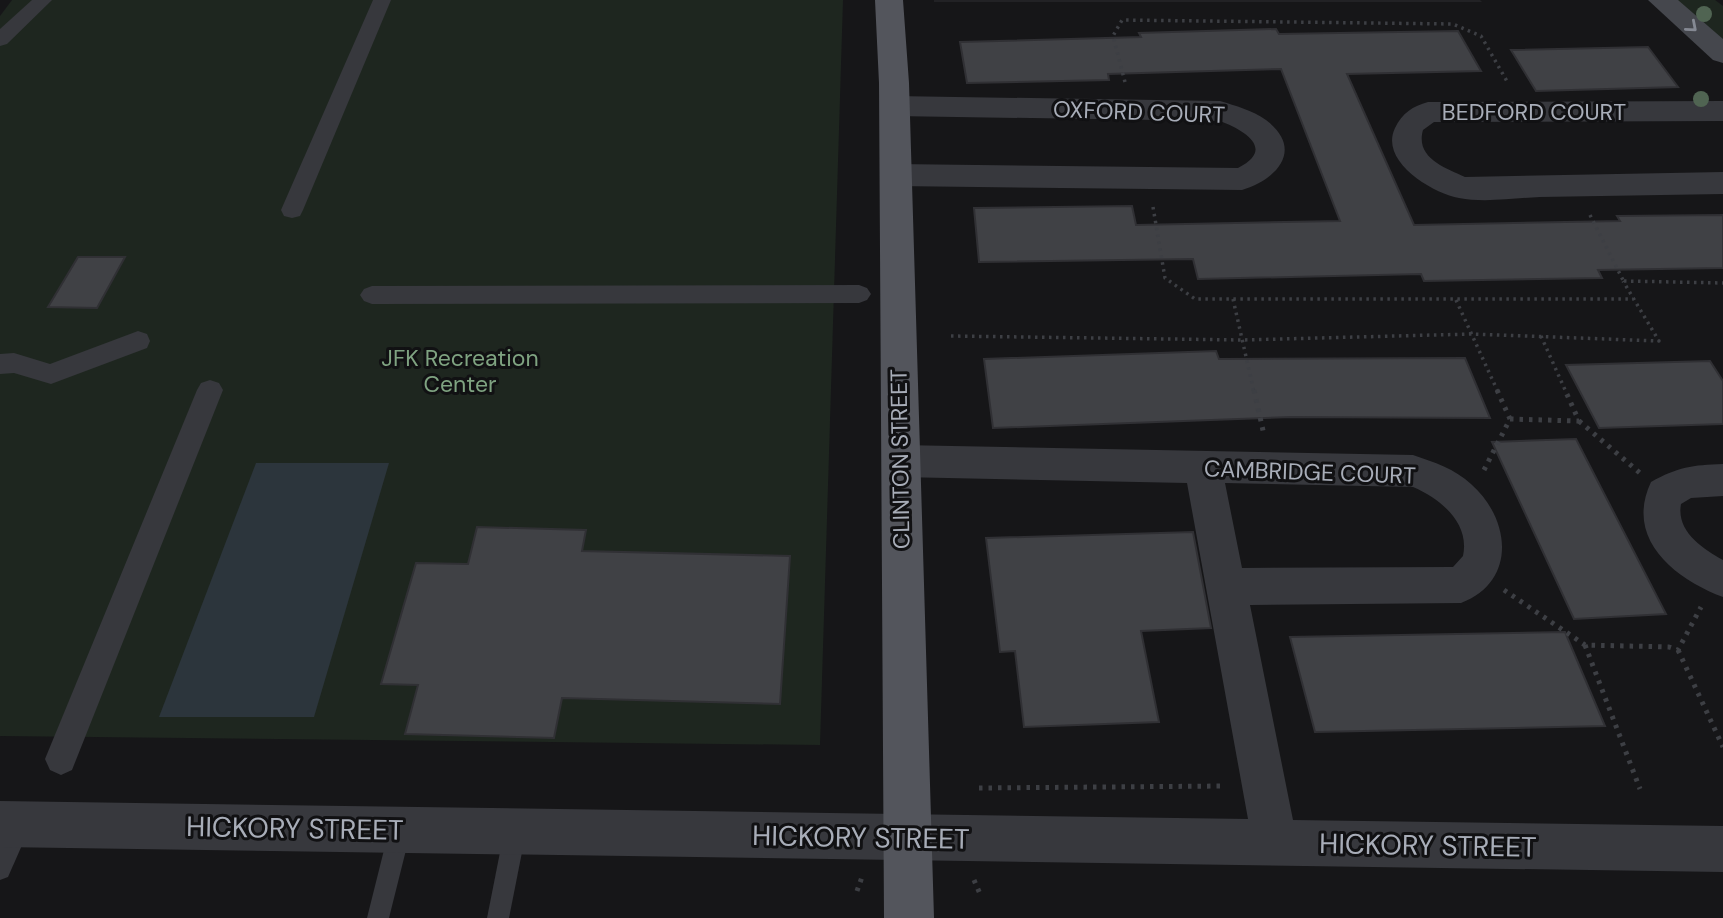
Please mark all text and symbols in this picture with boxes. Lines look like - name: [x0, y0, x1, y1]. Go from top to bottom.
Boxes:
- one-way arrow: [1684, 19, 1697, 31]
- street label: OXFORD COURT: [1052, 94, 1226, 130]
- street label: BEDFORD COURT: [1442, 97, 1626, 127]
- park label: JFK Recreation Center: [381, 343, 539, 399]
- street label: CLINTON STREET: [883, 369, 917, 549]
- street label: CAMBRIDGE COURT: [1204, 453, 1417, 491]
- street label: HICKORY STREET: [186, 808, 404, 849]
- street label: HICKORY STREET: [752, 817, 970, 858]
- street label: HICKORY STREET: [1319, 825, 1537, 866]

